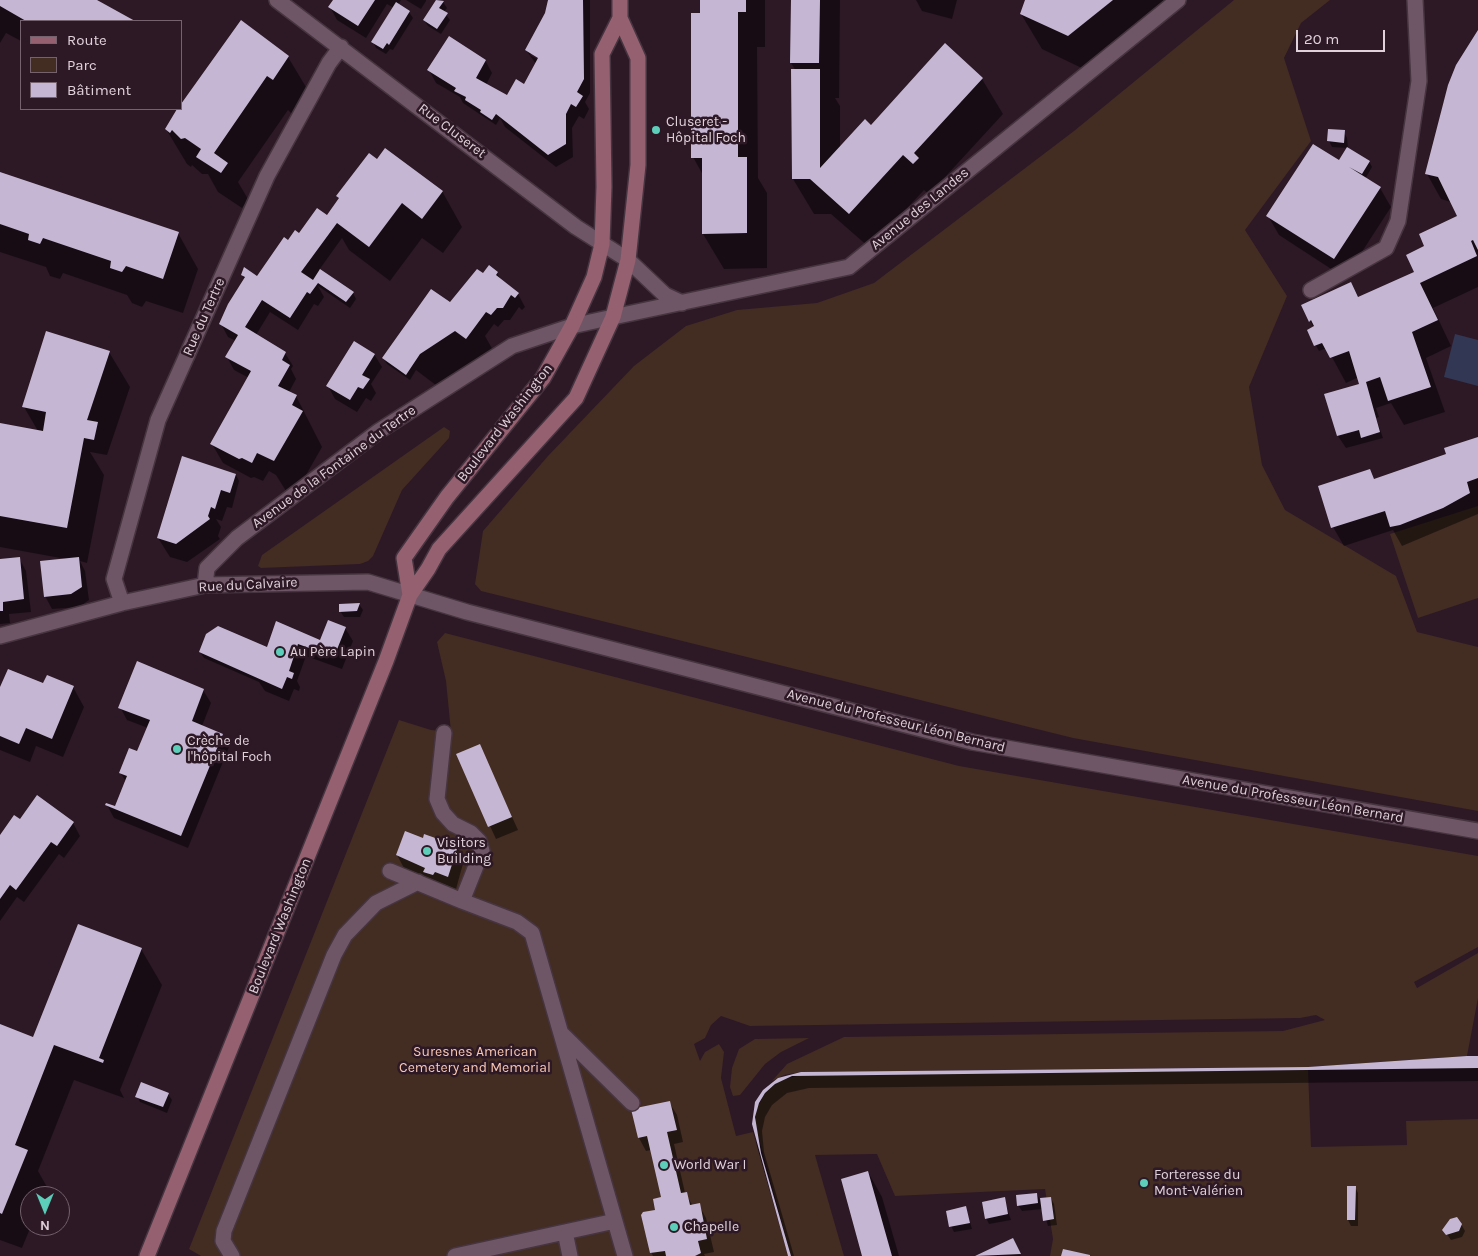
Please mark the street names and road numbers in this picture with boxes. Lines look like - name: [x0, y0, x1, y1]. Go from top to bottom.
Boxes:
- street label: Rue Cluseret: [415, 100, 489, 162]
- street label: Avenue des Landes: [868, 164, 972, 254]
- street label: Rue du Tertre: [179, 275, 229, 359]
- street label: Boulevard Washington: [454, 361, 556, 485]
- street label: Avenue de la Fontaine du Tertre: [249, 402, 419, 532]
- street label: Rue du Calvaire: [198, 574, 298, 596]
- street label: Avenue du Professeur Léon Bernard: [785, 686, 1007, 756]
- street label: Avenue du Professeur Léon Bernard: [1181, 771, 1405, 827]
- street label: Boulevard Washington: [245, 856, 315, 996]

